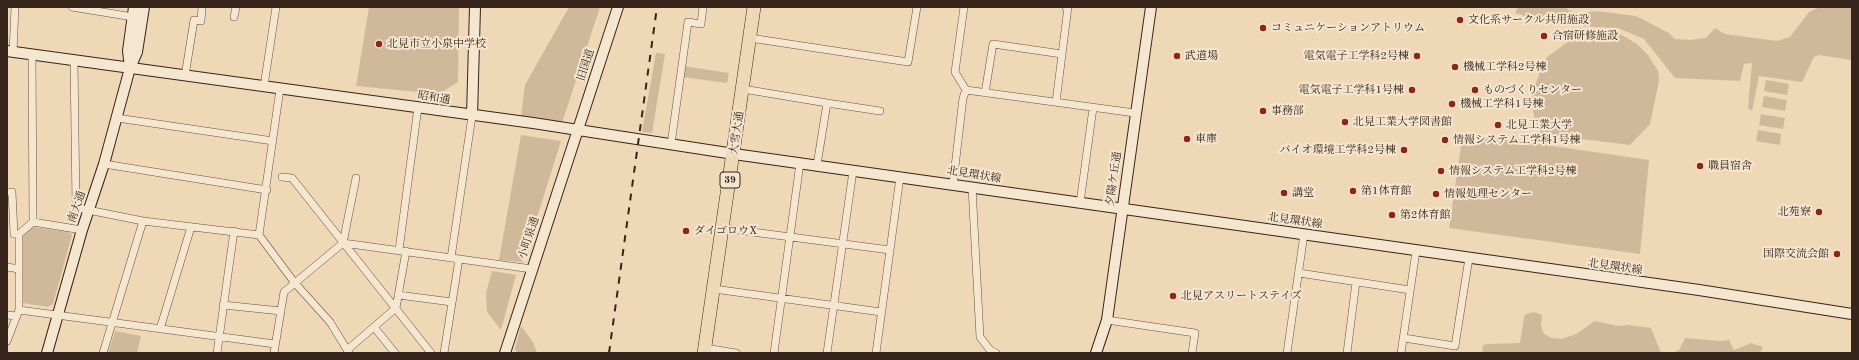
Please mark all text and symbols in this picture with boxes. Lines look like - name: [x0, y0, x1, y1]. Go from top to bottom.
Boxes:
- place label: 文化系サークル共用施設: [1468, 13, 1589, 27]
- marker: 文化系サークル共用施設: [1455, 15, 1465, 25]
- place label: コミュニケーションアトリウム: [1271, 21, 1425, 35]
- marker: コミュニケーションアトリウム: [1258, 23, 1268, 33]
- place label: 合宿研修施設: [1552, 29, 1618, 43]
- marker: 合宿研修施設: [1539, 31, 1549, 41]
- place label: 北見市立小泉中学校: [387, 37, 486, 51]
- marker: 北見市立小泉中学校: [374, 39, 384, 49]
- street label: 旧国道: [575, 47, 597, 83]
- place label: 武道場: [1185, 49, 1218, 63]
- place label: 電気電子工学科2号棟: [1304, 49, 1409, 63]
- marker: 武道場: [1172, 51, 1182, 61]
- marker: 電気電子工学科2号棟: [1412, 51, 1422, 61]
- place label: 機械工学科2号棟: [1463, 60, 1546, 74]
- marker: 機械工学科2号棟: [1450, 62, 1460, 72]
- place label: 電気電子工学科1号棟: [1299, 83, 1404, 97]
- place label: ものづくりセンター: [1483, 83, 1582, 97]
- marker: 電気電子工学科1号棟: [1407, 85, 1417, 95]
- marker: ものづくりセンター: [1470, 85, 1480, 95]
- street label: 昭和通: [417, 89, 451, 107]
- place label: 機械工学科1号棟: [1460, 97, 1543, 111]
- marker: 機械工学科1号棟: [1447, 99, 1457, 109]
- place label: 事務部: [1271, 104, 1304, 118]
- marker: 事務部: [1258, 106, 1268, 116]
- street label: 大雪大通: [727, 110, 747, 156]
- place label: 北見工業大学図書館: [1353, 115, 1452, 129]
- marker: 北見工業大学図書館: [1340, 117, 1350, 127]
- place label: 北見工業大学: [1506, 118, 1572, 132]
- marker: 北見工業大学: [1493, 120, 1503, 130]
- place label: 車庫: [1195, 132, 1217, 146]
- place label: 情報システム工学科1号棟: [1453, 133, 1580, 147]
- marker: 車庫: [1182, 134, 1192, 144]
- marker: 情報システム工学科1号棟: [1440, 135, 1450, 145]
- place label: バイオ環境工学科2号棟: [1280, 143, 1396, 157]
- marker: バイオ環境工学科2号棟: [1399, 145, 1409, 155]
- street label: 夕陽ケ丘通: [1104, 151, 1124, 207]
- place label: 職員宿舎: [1708, 159, 1752, 173]
- marker: 職員宿舎: [1695, 161, 1705, 171]
- street label: 北見環状線: [946, 164, 1002, 186]
- place label: 情報システム工学科2号棟: [1449, 164, 1576, 178]
- marker: 情報システム工学科2号棟: [1436, 166, 1446, 176]
- road number: 39: [720, 172, 740, 188]
- place label: 第1体育館: [1361, 184, 1411, 198]
- place label: 講堂: [1292, 186, 1314, 200]
- marker: 第1体育館: [1348, 186, 1358, 196]
- place label: 情報処理センター: [1444, 187, 1532, 201]
- marker: 講堂: [1279, 188, 1289, 198]
- street label: 南大通: [65, 189, 89, 225]
- marker: 情報処理センター: [1431, 189, 1441, 199]
- place label: 北苑寮: [1778, 205, 1811, 219]
- marker: 北苑寮: [1814, 207, 1824, 217]
- place label: 第2体育館: [1400, 208, 1450, 222]
- marker: 第2体育館: [1387, 210, 1397, 220]
- street label: 北見環状線: [1267, 211, 1323, 231]
- street label: 小町泉通: [516, 215, 542, 261]
- place label: ダイゴロウX: [694, 224, 757, 238]
- marker: ダイゴロウX: [681, 226, 691, 236]
- place label: 国際交流会館: [1763, 247, 1829, 261]
- marker: 国際交流会館: [1832, 249, 1842, 259]
- street label: 北見環状線: [1587, 257, 1643, 277]
- place label: 北見アスリートステイズ: [1181, 289, 1302, 303]
- marker: 北見アスリートステイズ: [1168, 291, 1178, 301]

